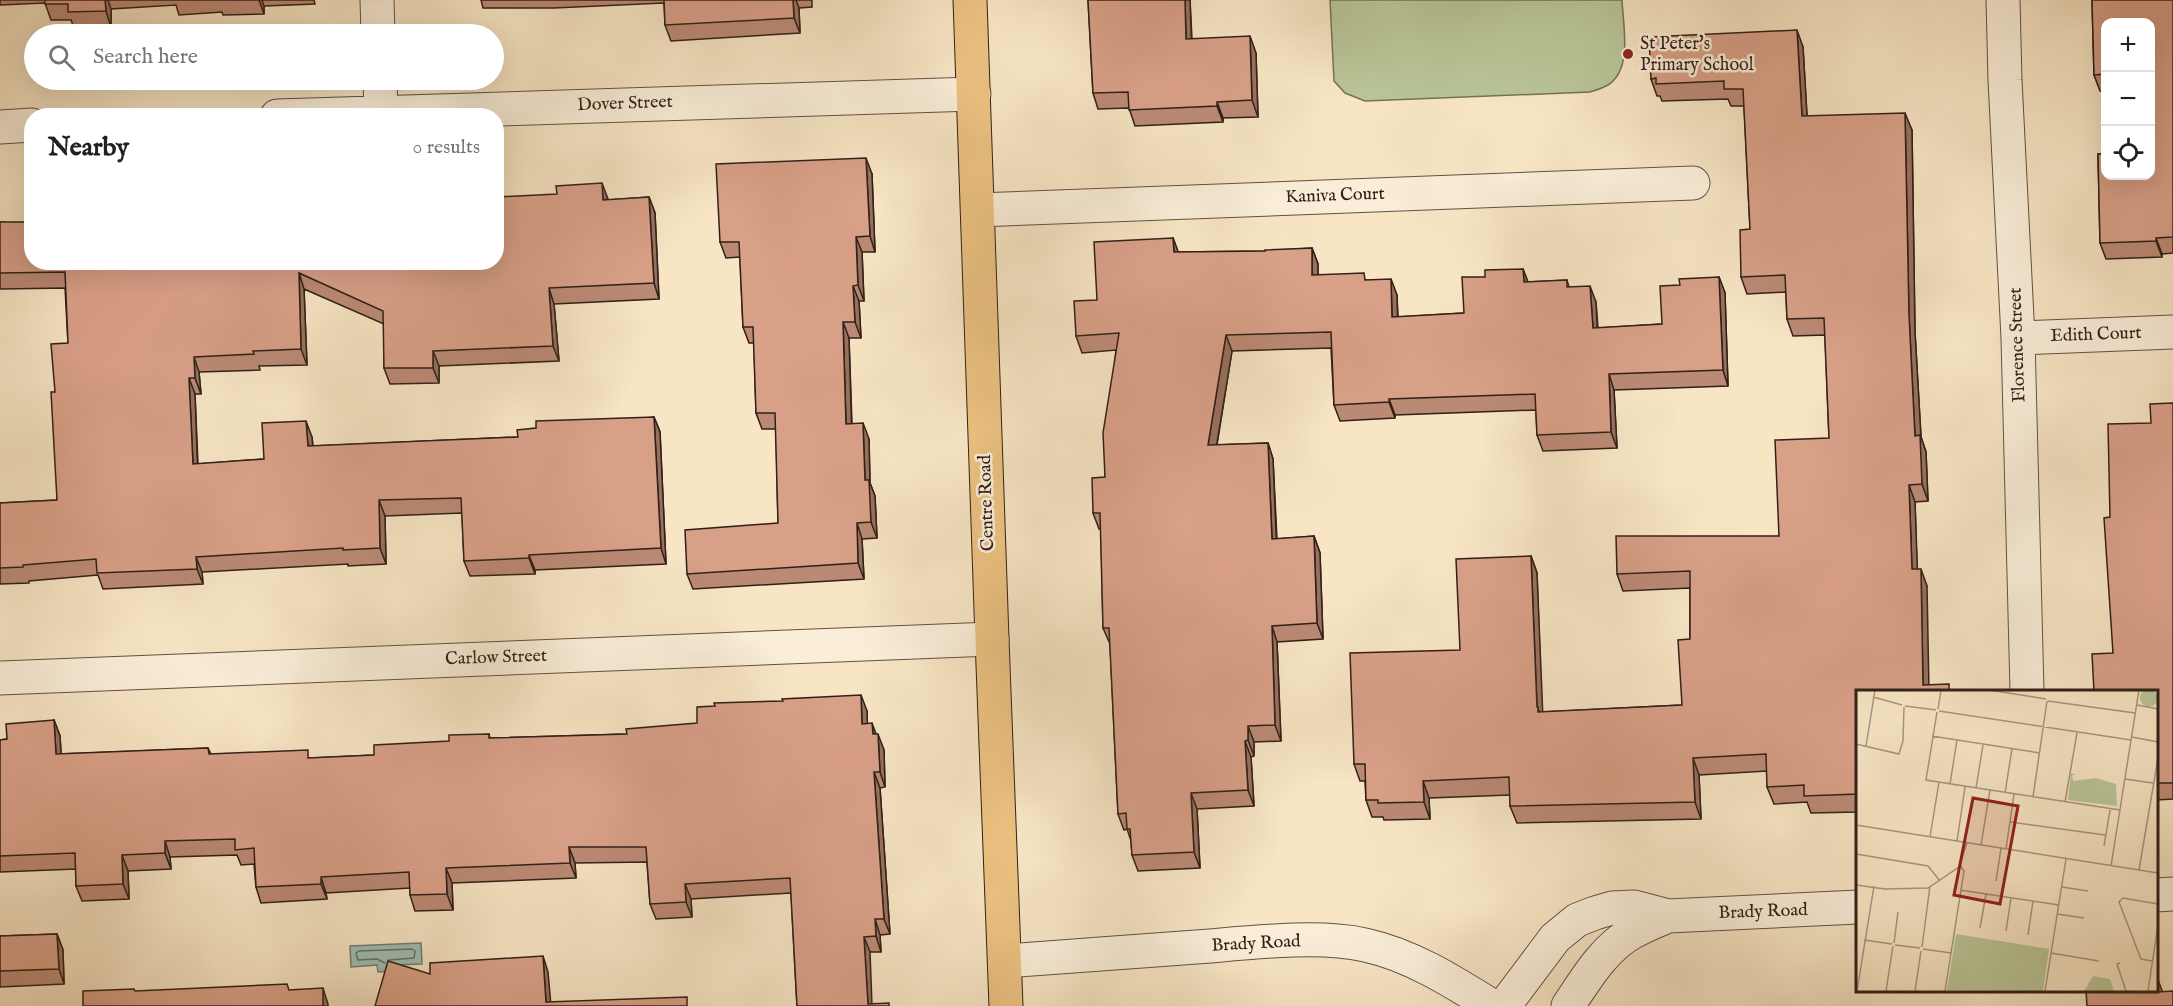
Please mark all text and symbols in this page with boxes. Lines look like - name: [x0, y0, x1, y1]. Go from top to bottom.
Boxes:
- map controls: [2101, 18, 2155, 180]
- button: +: [2101, 18, 2155, 72]
- search box: [24, 24, 504, 90]
- place label: St Peter's Primary School: [1640, 33, 1754, 77]
- icon: search: [45, 41, 78, 74]
- text: Search here: [93, 43, 198, 71]
- marker: St Peter's Primary School: [1621, 47, 1635, 61]
- button: −: [2101, 72, 2155, 126]
- street label: Dover Street: [577, 91, 673, 117]
- button: locate: [2101, 126, 2155, 180]
- text: Nearby: [48, 131, 129, 164]
- text: 0 results: [413, 135, 480, 160]
- street label: Kaniva Court: [1285, 183, 1385, 209]
- street label: Florence Street: [2005, 287, 2031, 403]
- street label: Edith Court: [2050, 322, 2142, 348]
- street label: Centre Road: [974, 454, 1000, 552]
- street label: Carlow Street: [445, 645, 547, 671]
- inset map: [1856, 690, 2158, 991]
- street label: Brady Road: [1718, 899, 1808, 925]
- street label: Brady Road: [1211, 930, 1302, 958]

